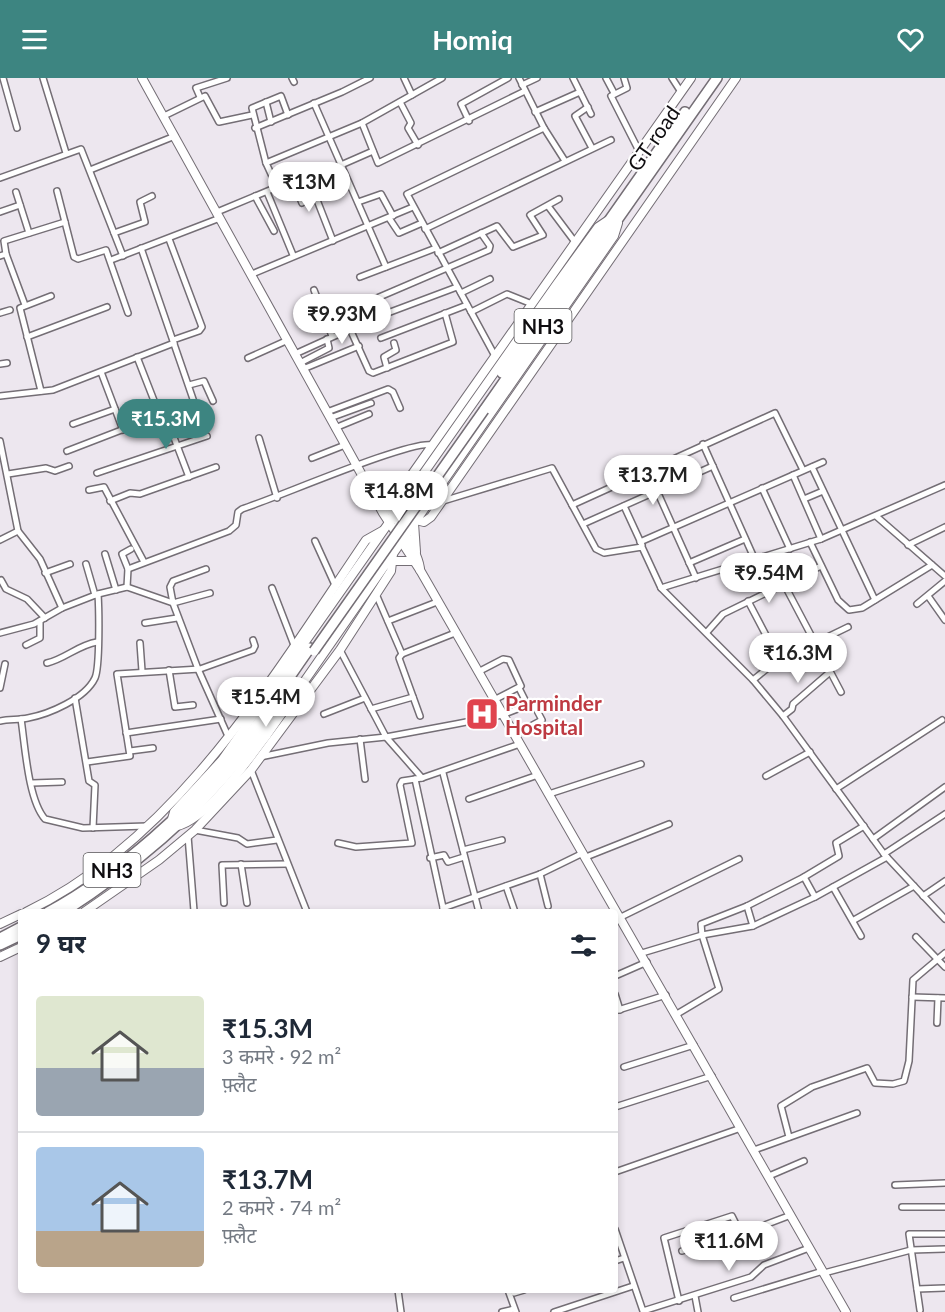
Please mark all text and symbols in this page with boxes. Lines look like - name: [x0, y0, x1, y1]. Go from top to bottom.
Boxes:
- icon: menu: [18, 23, 51, 56]
- text: Homiq: [432, 23, 513, 56]
- icon: heart: [894, 23, 927, 56]
- street label: GT road: [622, 101, 684, 175]
- pin: ₹13M: [273, 162, 345, 213]
- text: ₹13M: [282, 169, 336, 193]
- pin: ₹9.93M: [293, 294, 391, 345]
- text: ₹9.93M: [307, 301, 377, 325]
- road number: NH3: [514, 309, 572, 343]
- pin: ₹15.3M: [117, 399, 215, 450]
- text: ₹15.3M: [131, 406, 201, 430]
- pin: ₹13.7M: [604, 455, 702, 506]
- text: ₹13.7M: [618, 462, 688, 486]
- pin: ₹14.8M: [350, 471, 448, 522]
- text: ₹14.8M: [364, 478, 434, 502]
- pin: ₹9.54M: [720, 553, 818, 604]
- text: ₹9.54M: [734, 560, 804, 584]
- pin: ₹16.3M: [749, 633, 847, 684]
- text: ₹16.3M: [763, 640, 833, 664]
- pin: ₹15.4M: [217, 677, 315, 728]
- text: ₹15.4M: [231, 684, 301, 708]
- place label: Parminder Hospital: [505, 690, 602, 739]
- hospital icon: Parminder Hospital: [464, 696, 500, 732]
- road number: NH3: [84, 853, 140, 887]
- text: 9 घर: [36, 927, 86, 959]
- icon: filters: [567, 929, 600, 962]
- text: ₹15.3M: [222, 1012, 313, 1044]
- icon: home: [84, 1020, 156, 1092]
- text: 3 कमरे · 92 m²: [222, 1044, 341, 1068]
- text: फ़्लैट: [222, 1072, 257, 1096]
- text: ₹13.7M: [222, 1163, 313, 1195]
- icon: home: [84, 1171, 156, 1243]
- text: 2 कमरे · 74 m²: [222, 1195, 341, 1219]
- pin: ₹11.6M: [680, 1221, 778, 1272]
- text: फ़्लैट: [222, 1223, 257, 1247]
- text: ₹11.6M: [694, 1228, 764, 1252]

